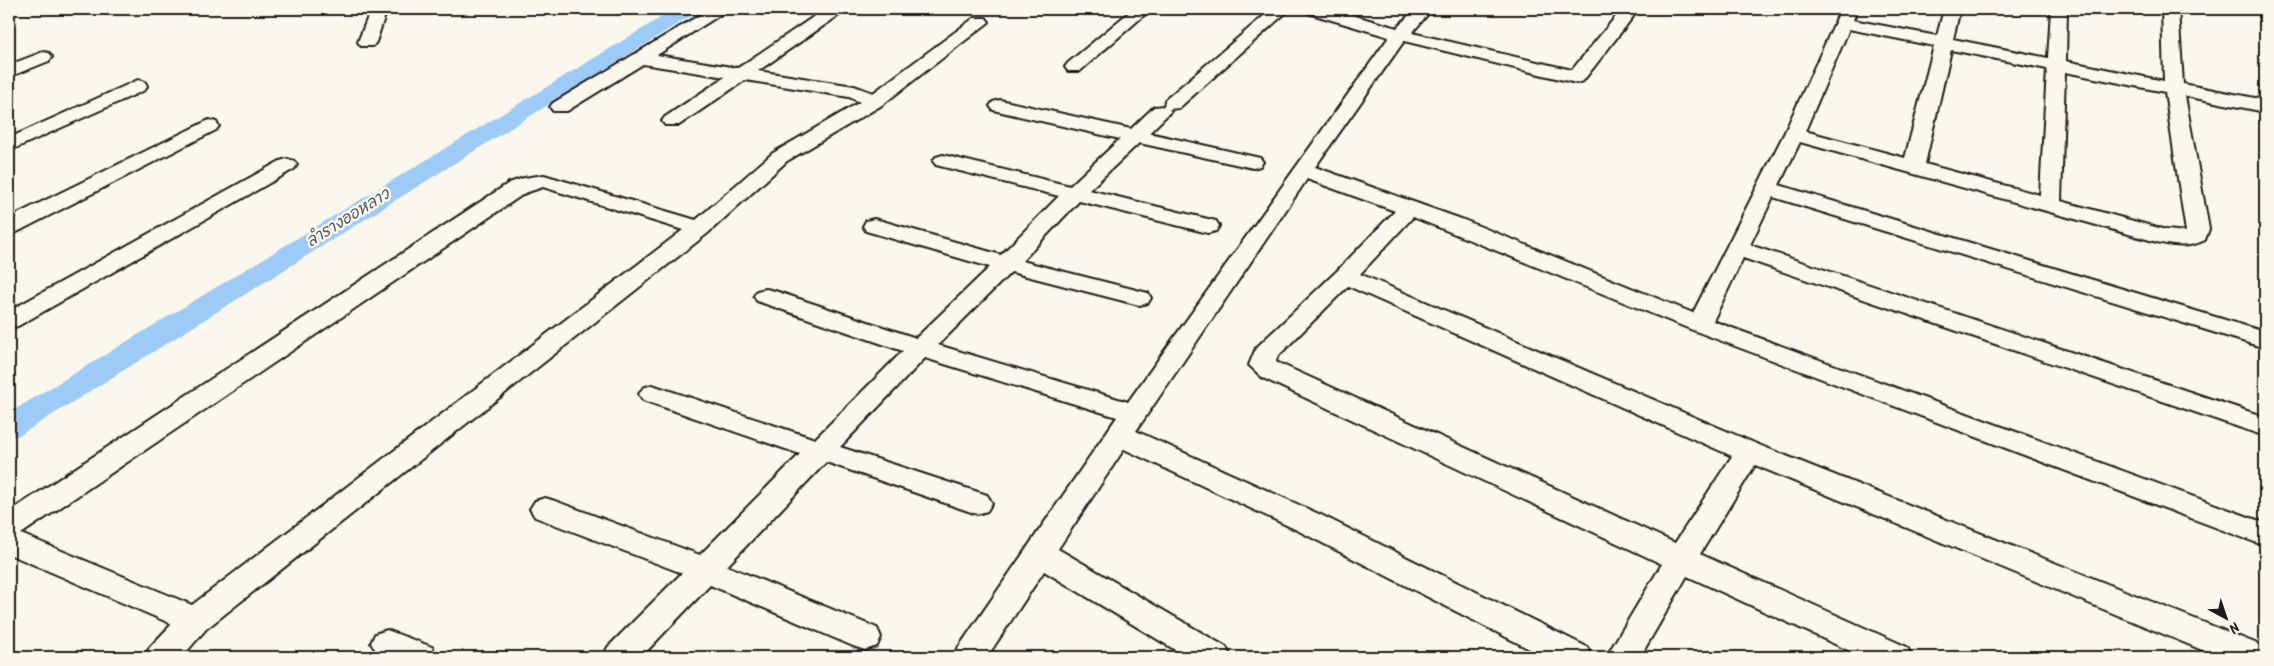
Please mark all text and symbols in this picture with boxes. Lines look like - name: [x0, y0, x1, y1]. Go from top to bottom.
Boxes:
- water label: ลำรางออหลาว: [301, 181, 396, 254]
- north arrow: [2202, 594, 2252, 644]
- text: N: [2223, 616, 2244, 639]

